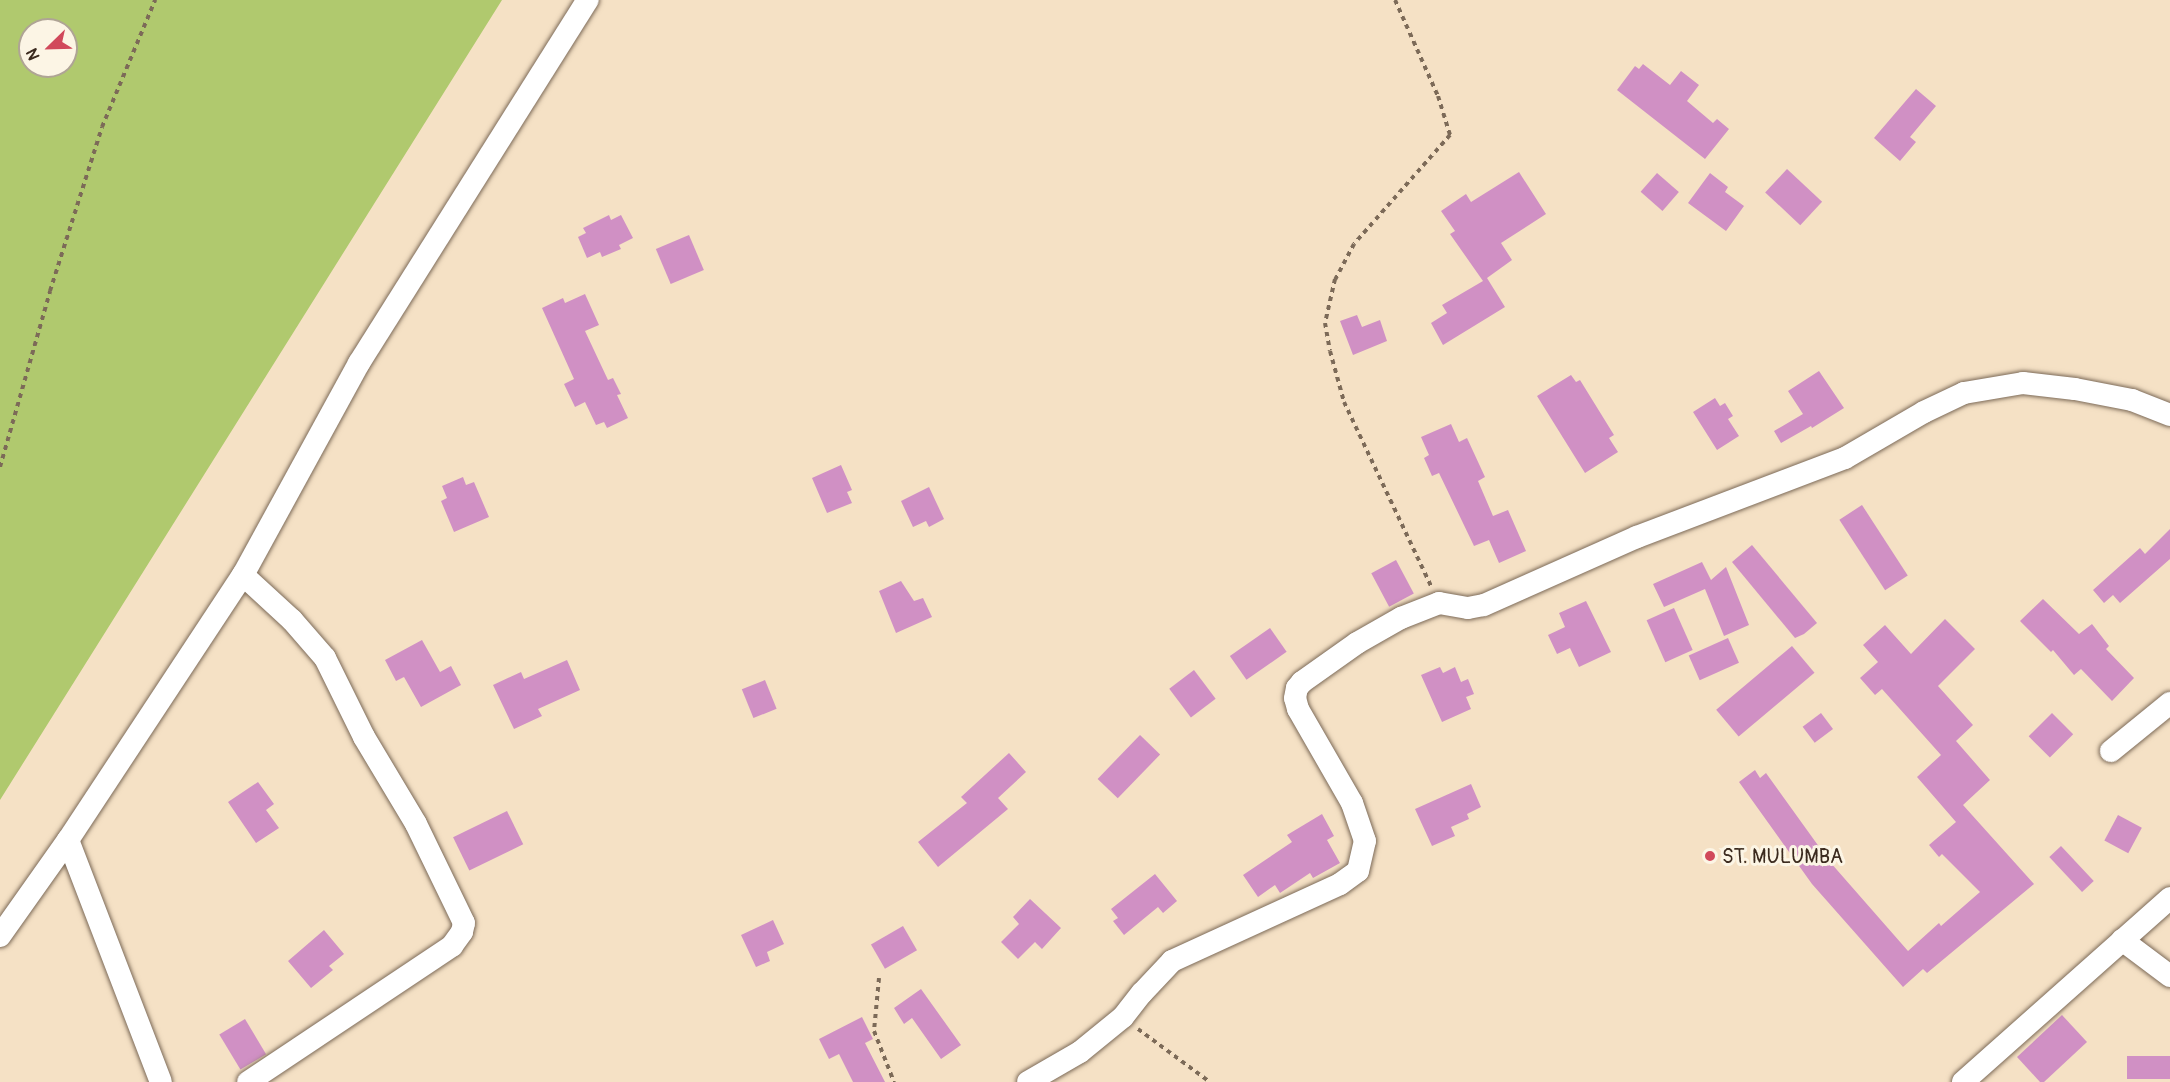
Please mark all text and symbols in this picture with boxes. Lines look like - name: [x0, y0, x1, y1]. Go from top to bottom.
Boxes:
- north arrow: [18, 18, 78, 78]
- text: N: [22, 45, 45, 63]
- place label: ST. MULUMBA: [1722, 844, 1843, 868]
- marker: ST. MULUMBA: [1703, 849, 1717, 863]

